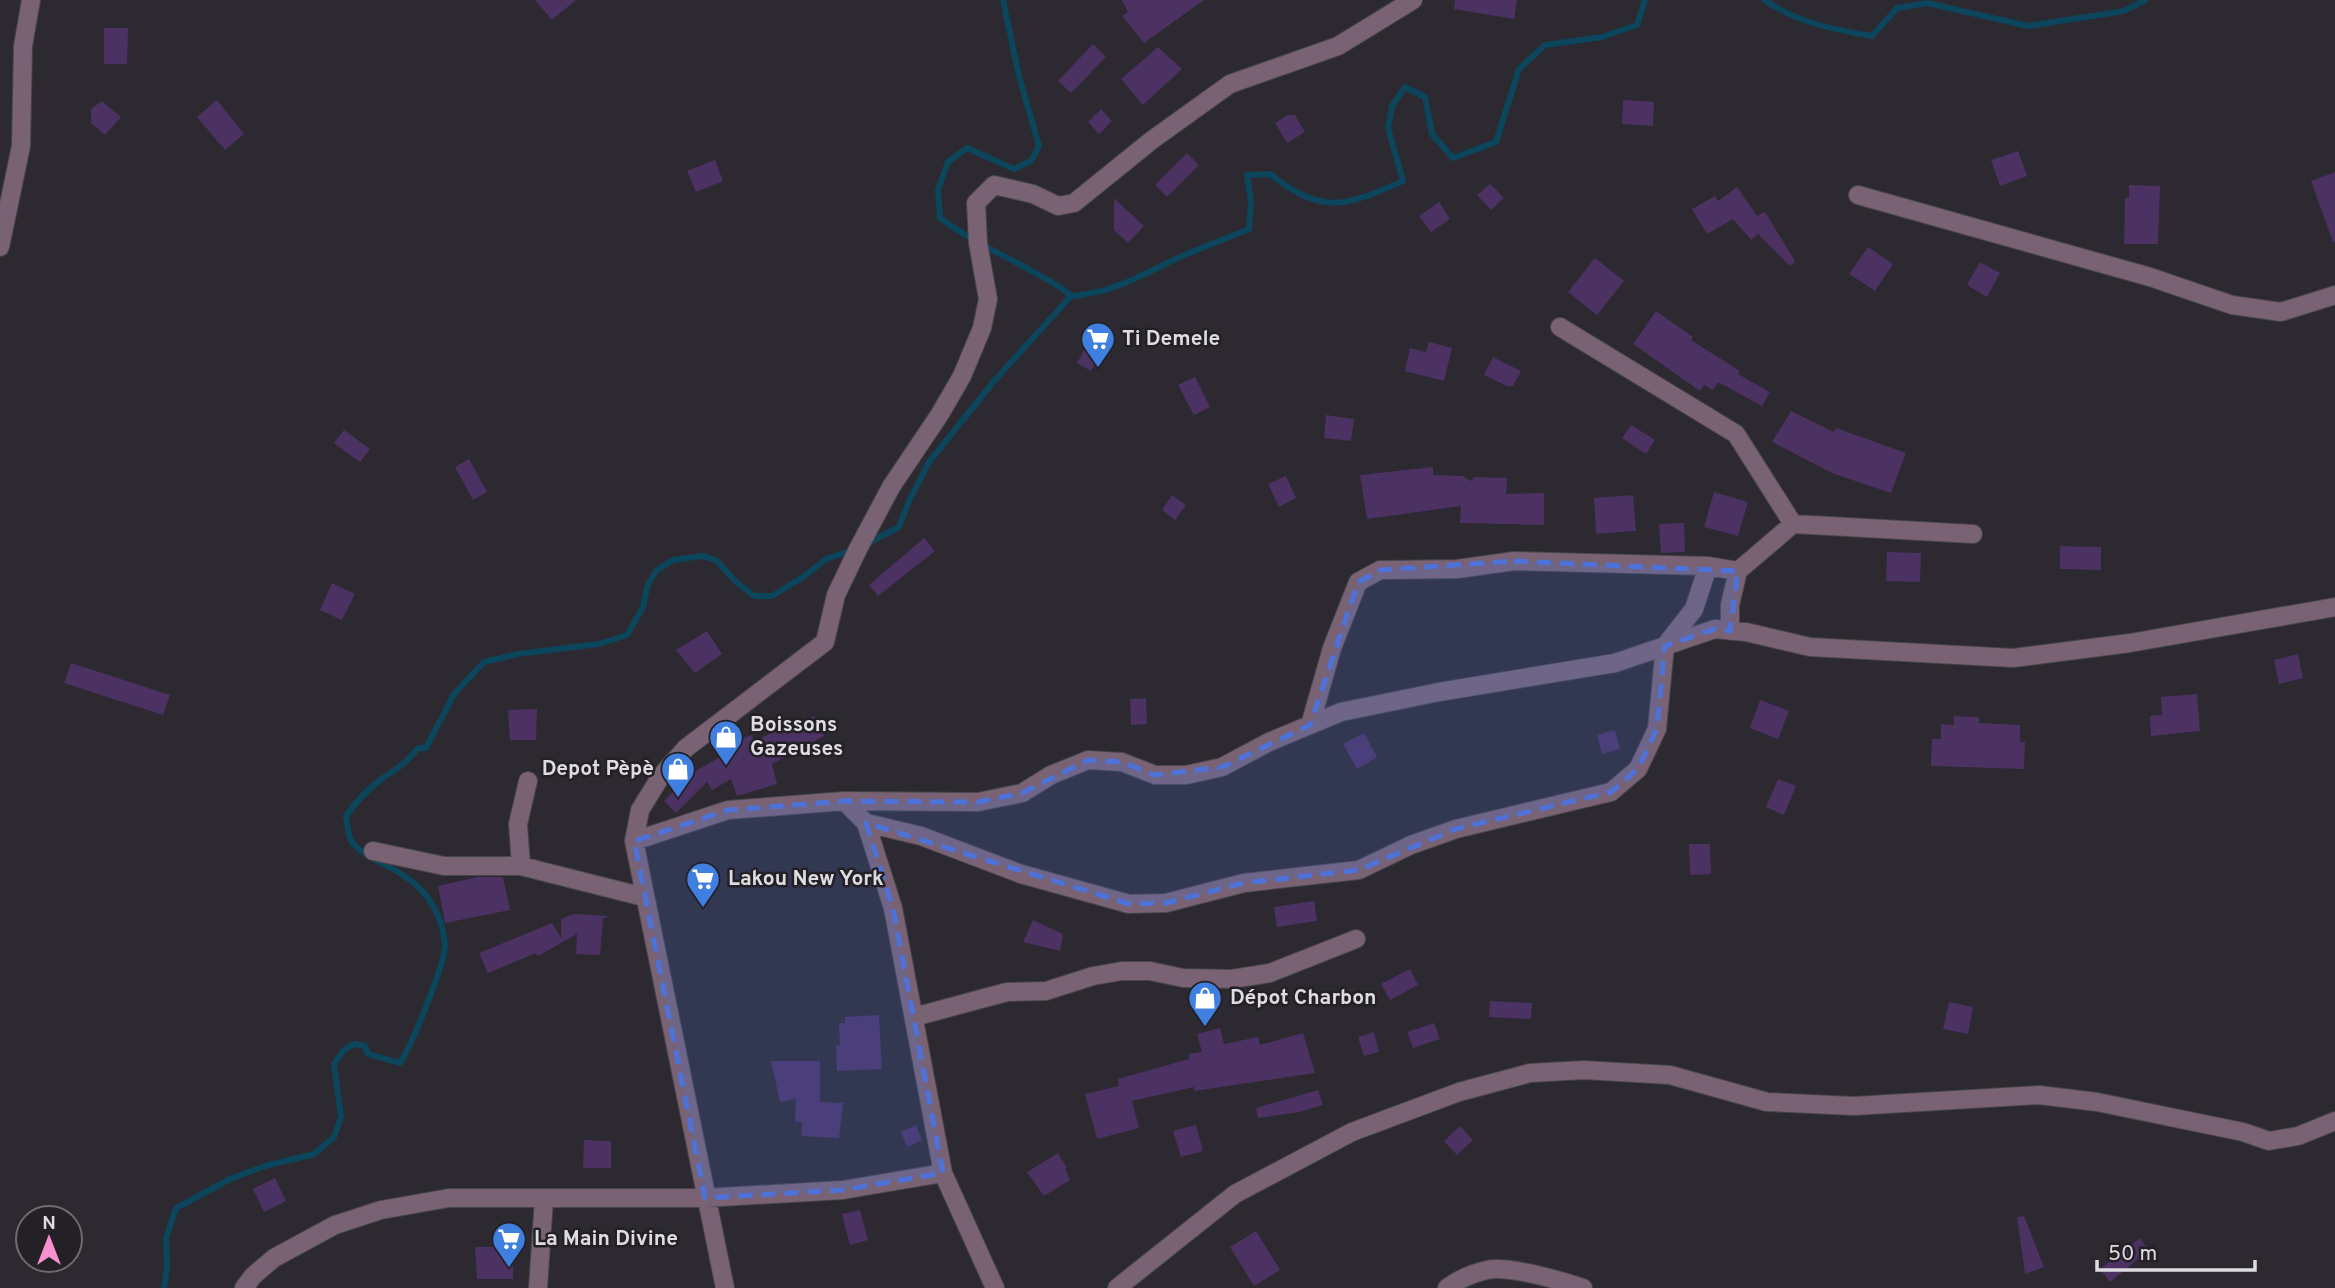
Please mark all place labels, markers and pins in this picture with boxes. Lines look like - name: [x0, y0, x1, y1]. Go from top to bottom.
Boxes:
- supermarket icon: Ti Demele: [1079, 320, 1117, 369]
- place label: Ti Demele: [1122, 326, 1220, 353]
- place label: Boissons Gazeuses: [750, 712, 843, 763]
- shop icon: Boissons Gazeuses: [707, 718, 745, 767]
- shop icon: Depot Pèpè: [659, 750, 697, 799]
- place label: Depot Pèpè: [542, 756, 654, 783]
- supermarket icon: Lakou New York: [684, 860, 722, 909]
- place label: Lakou New York: [728, 866, 884, 893]
- shop icon: Dépot Charbon: [1186, 979, 1224, 1028]
- place label: Dépot Charbon: [1230, 985, 1376, 1012]
- supermarket icon: La Main Divine: [490, 1220, 528, 1269]
- place label: La Main Divine: [534, 1226, 678, 1253]

